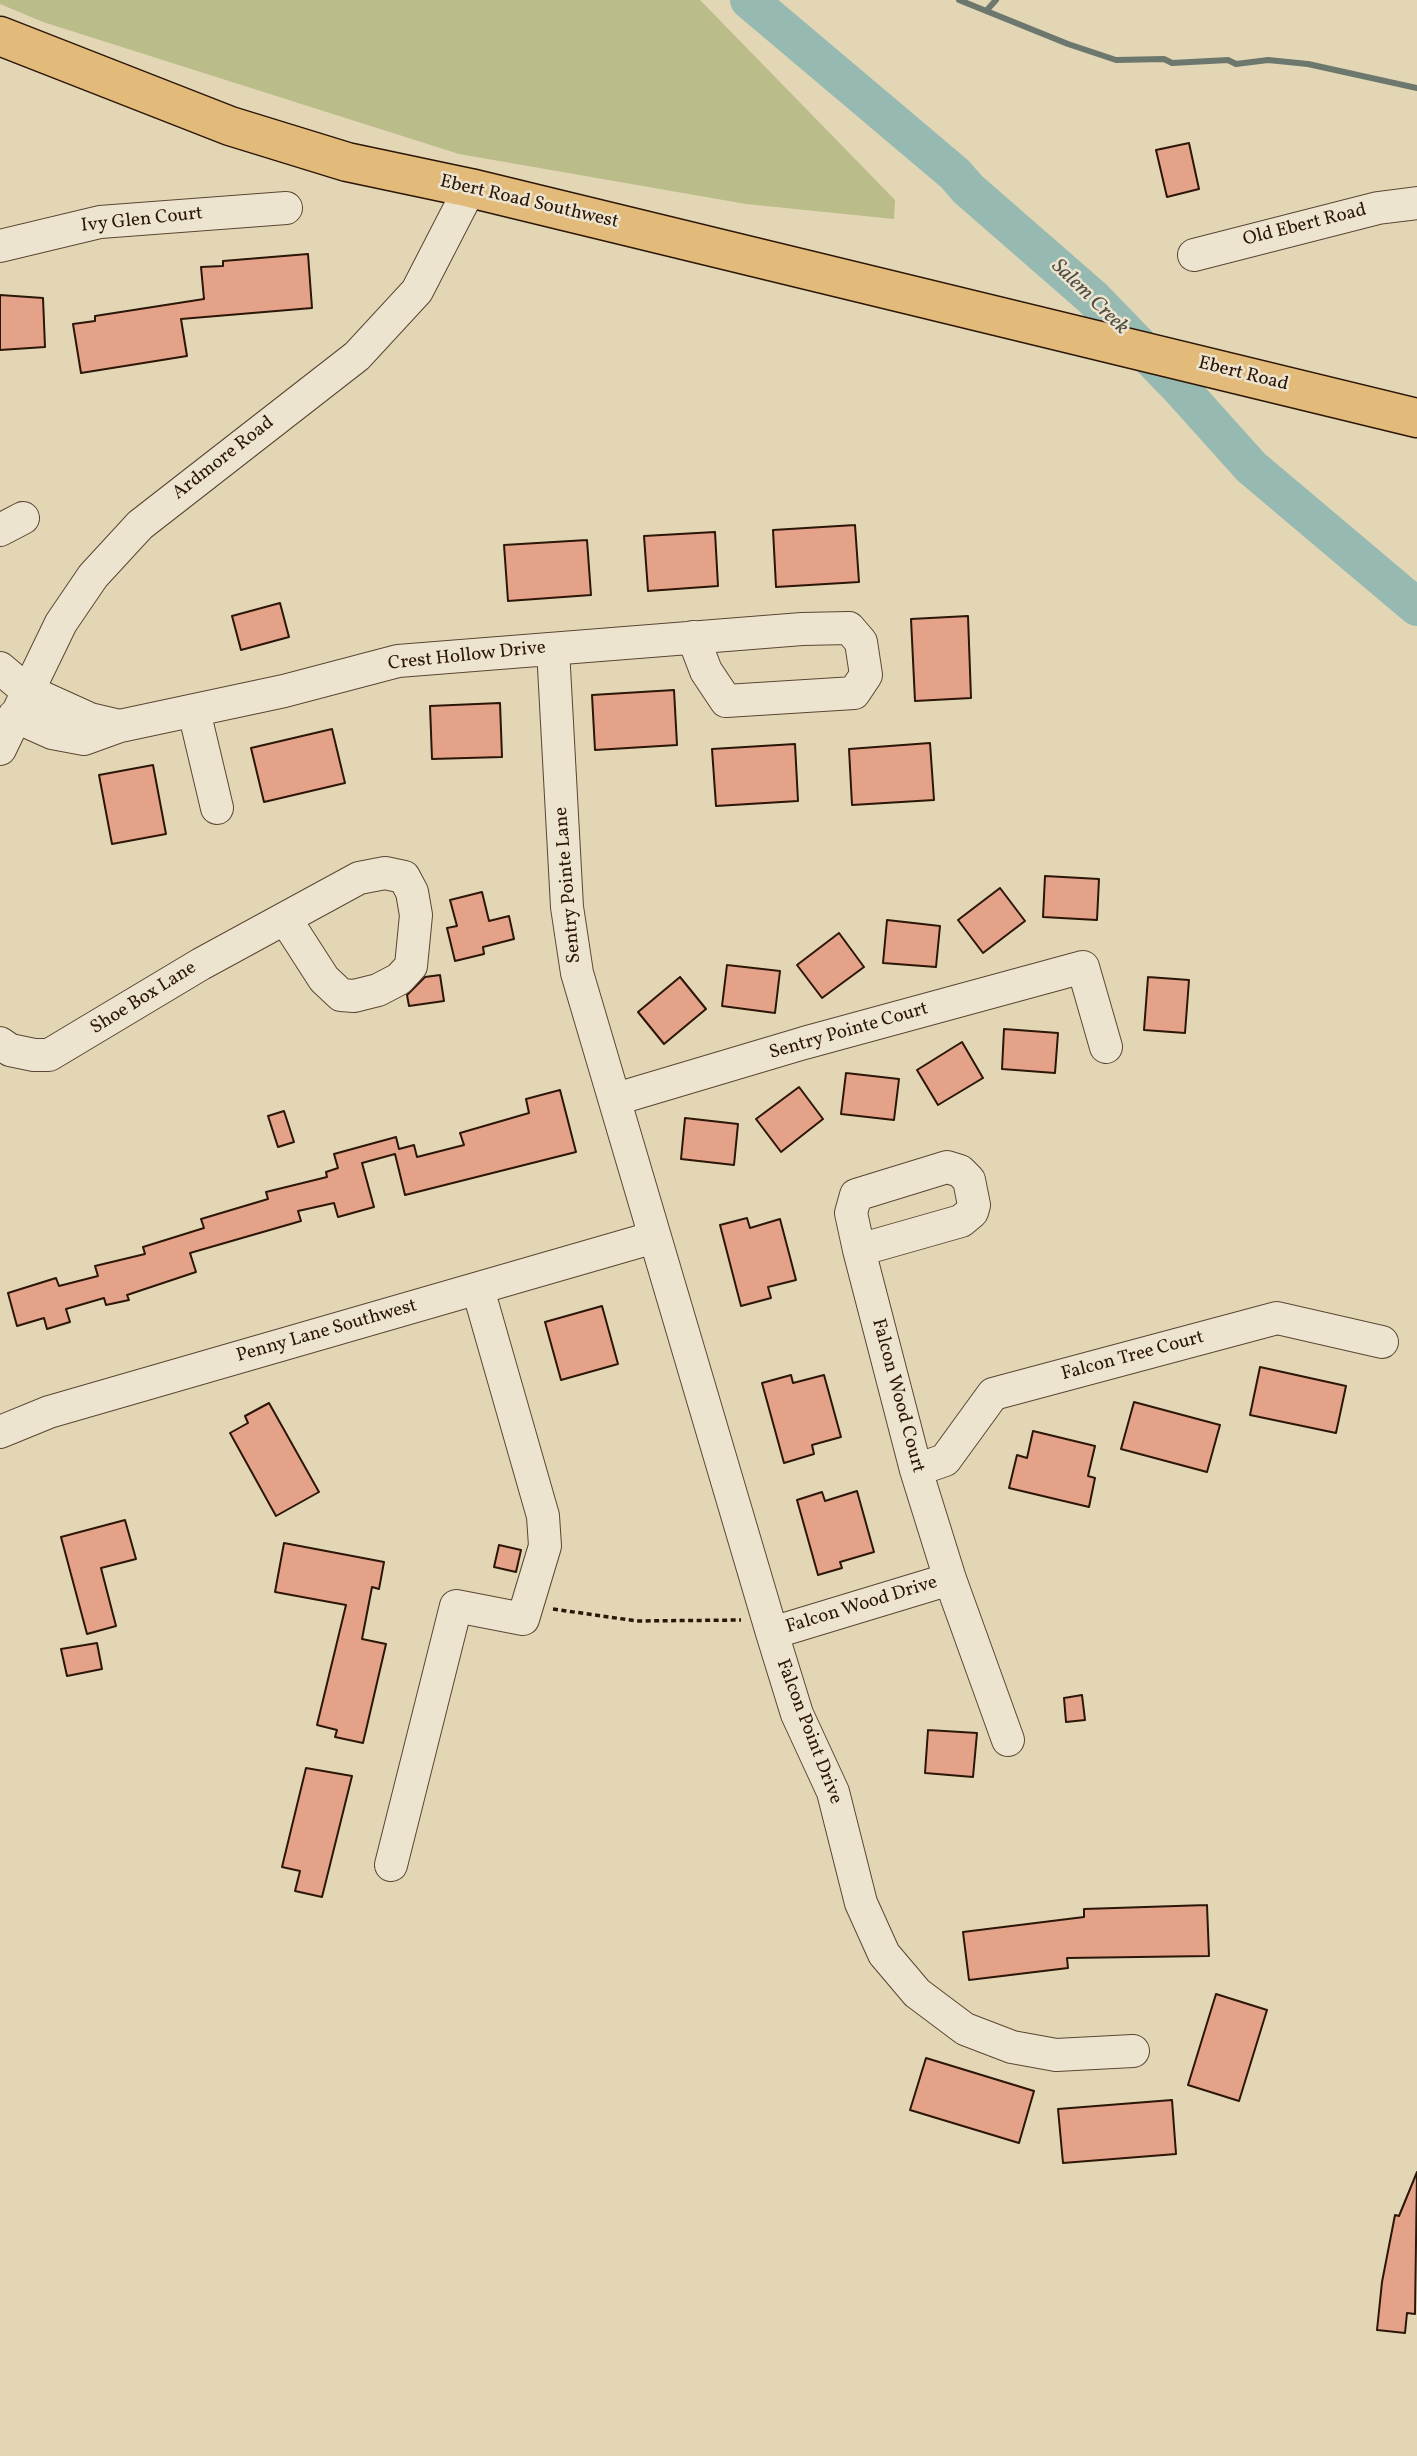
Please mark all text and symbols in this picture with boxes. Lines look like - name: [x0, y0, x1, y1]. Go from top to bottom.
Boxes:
- street label: Ebert Road Southwest: [437, 171, 621, 235]
- street label: Old Ebert Road: [1241, 200, 1369, 252]
- street label: Ivy Glen Court: [80, 203, 204, 239]
- water label: Salem Creek: [1045, 255, 1133, 341]
- street label: Ebert Road: [1196, 353, 1290, 397]
- street label: Ardmore Road: [169, 412, 279, 506]
- street label: Crest Hollow Drive: [387, 637, 547, 677]
- street label: Sentry Pointe Lane: [551, 806, 587, 964]
- street label: Shoe Box Lane: [87, 957, 201, 1041]
- street label: Sentry Pointe Court: [767, 998, 931, 1066]
- street label: Penny Lane Southwest: [234, 1295, 420, 1369]
- street label: Falcon Wood Court: [865, 1316, 929, 1476]
- street label: Falcon Tree Court: [1059, 1327, 1207, 1387]
- street label: Falcon Wood Drive: [783, 1572, 941, 1640]
- street label: Falcon Point Drive: [770, 1656, 846, 1808]

